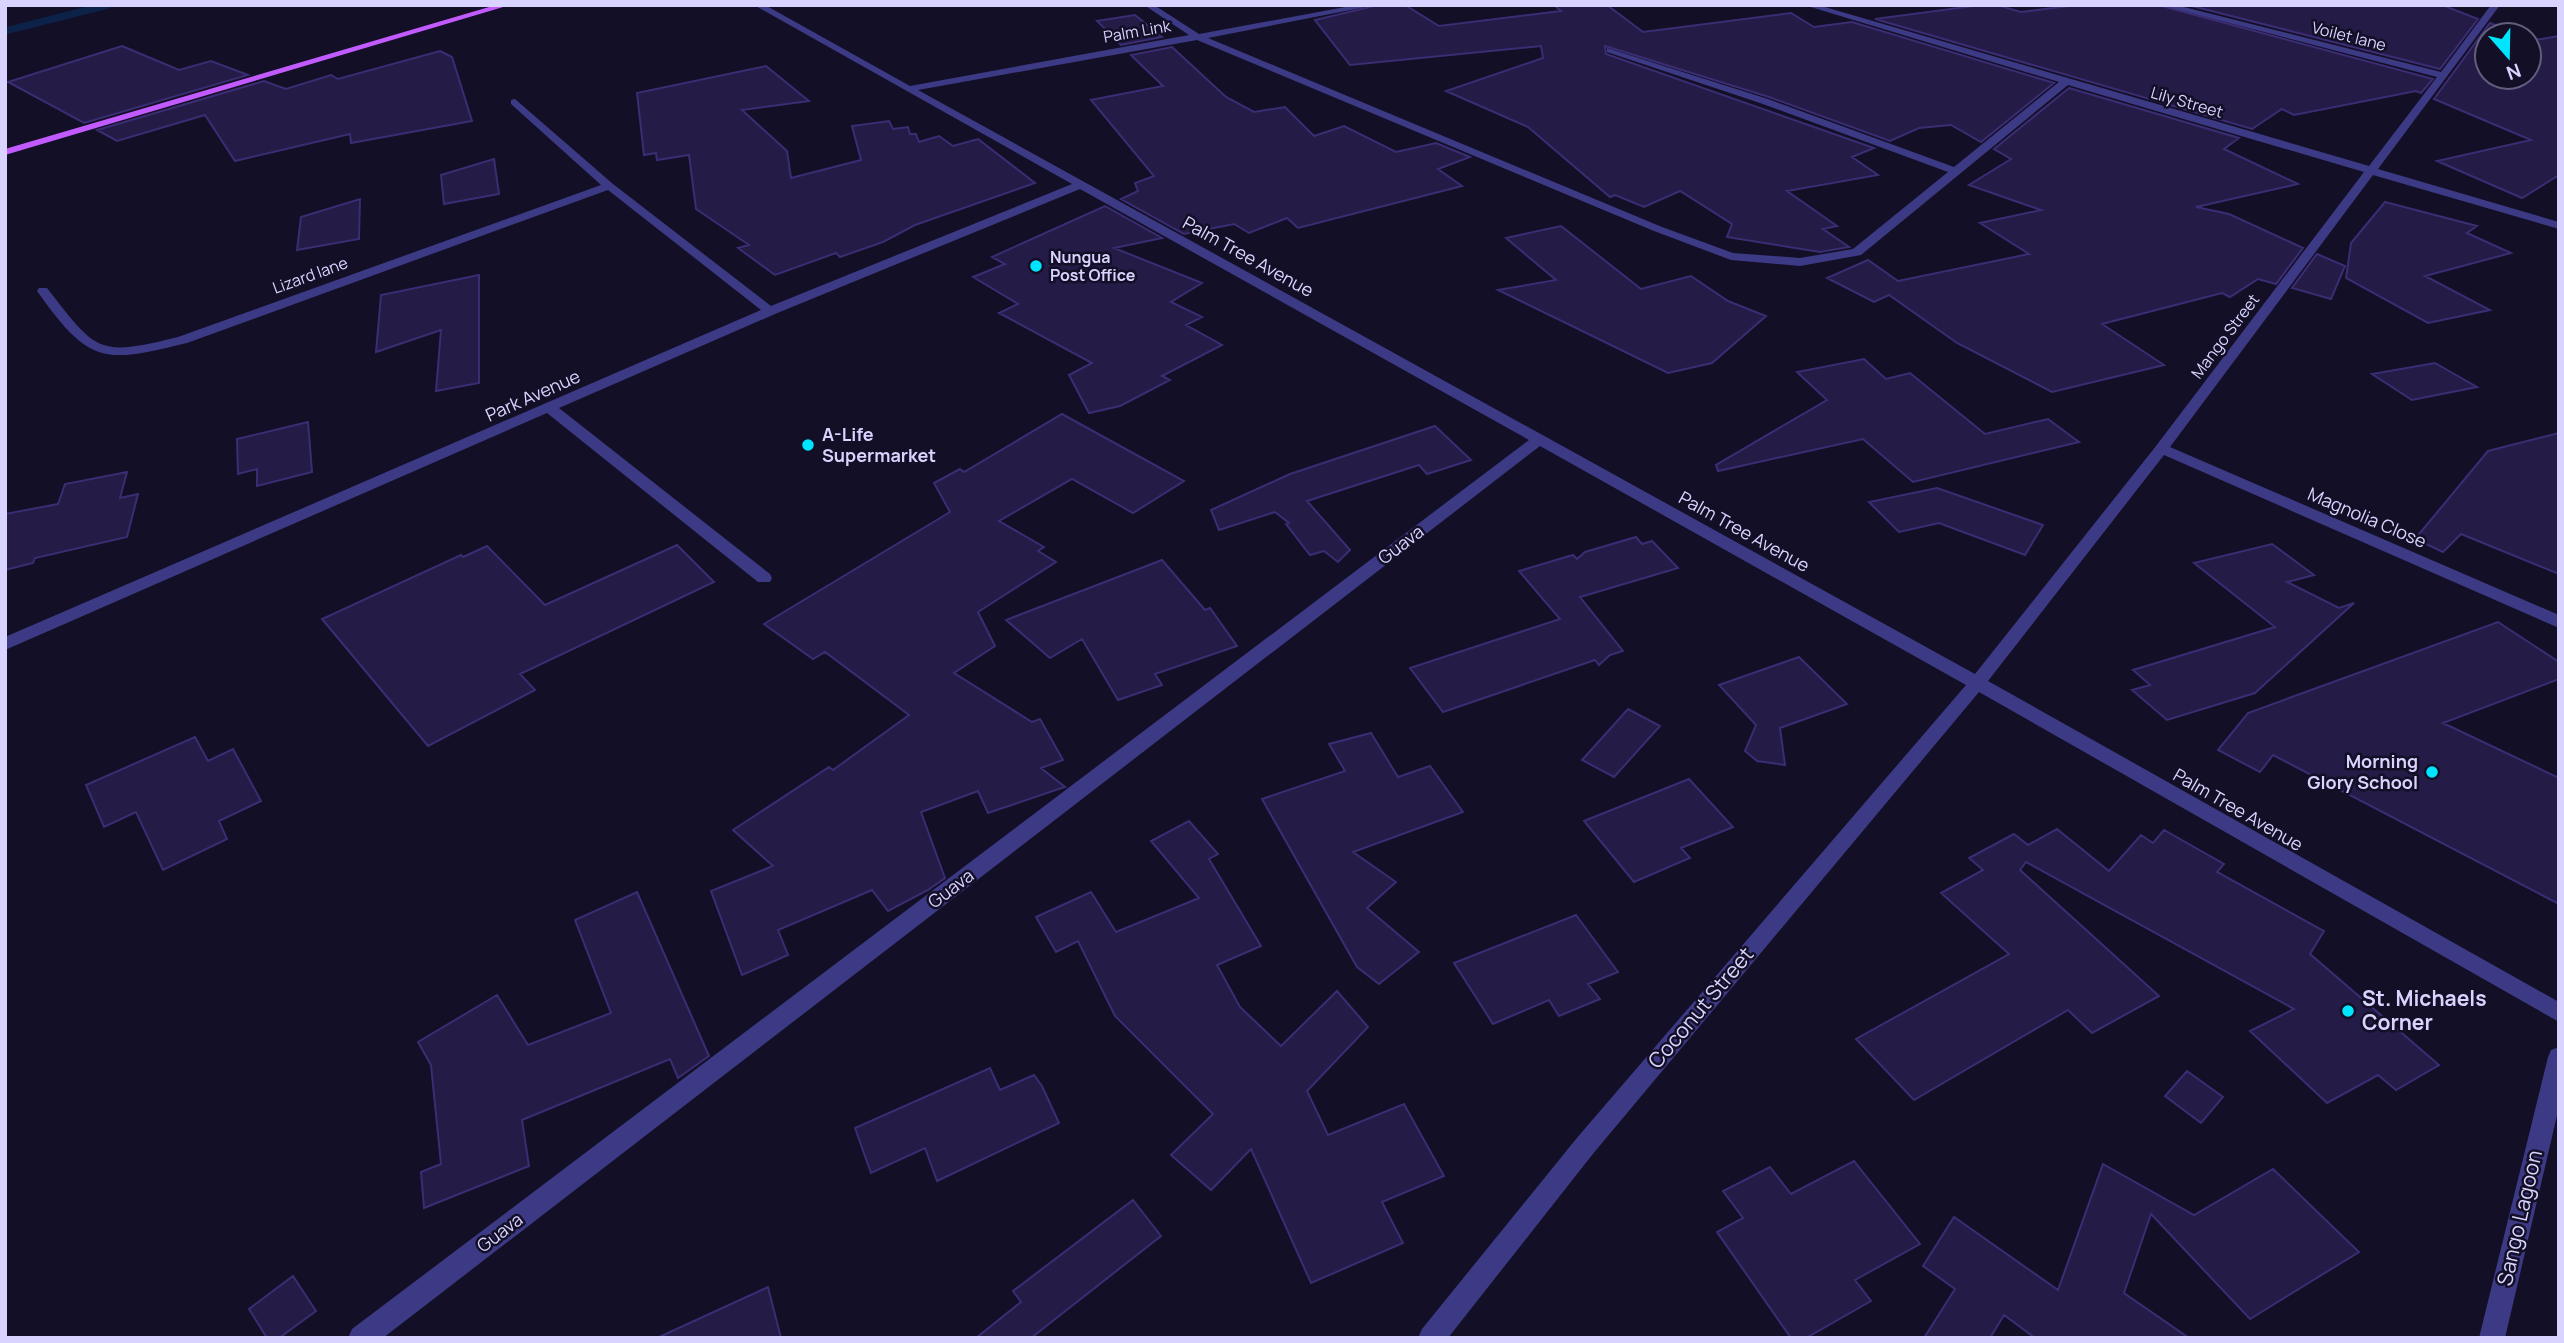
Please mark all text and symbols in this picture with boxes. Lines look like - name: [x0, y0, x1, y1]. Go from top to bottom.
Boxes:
- street label: Palm Link: [1102, 14, 1173, 48]
- street label: Voilet lane: [2309, 16, 2389, 56]
- north arrow: [2473, 21, 2543, 91]
- text: N: [2503, 57, 2525, 87]
- street label: Lily Street: [2148, 81, 2226, 123]
- street label: Palm Tree Avenue: [1179, 210, 1318, 302]
- place label: Nungua Post Office: [1050, 246, 1136, 286]
- street label: Lizard lane: [269, 251, 351, 299]
- marker: Nungua Post Office: [1028, 258, 1044, 274]
- street label: Mango Street: [2186, 289, 2264, 383]
- street label: Park Avenue: [482, 364, 584, 427]
- place label: A-Life Supermarket: [822, 422, 936, 467]
- marker: A-Life Supermarket: [800, 437, 816, 453]
- street label: Magnolia Close: [2304, 481, 2430, 553]
- street label: Palm Tree Avenue: [1675, 485, 1814, 577]
- street label: Guava: [1373, 519, 1428, 569]
- place label: Morning Glory School: [2307, 749, 2418, 794]
- street label: Palm Tree Avenue: [2169, 762, 2308, 856]
- marker: Morning Glory School: [2424, 764, 2440, 780]
- street label: Guava: [923, 863, 978, 913]
- street label: Coconut Street: [1641, 941, 1759, 1074]
- place label: St. Michaels Corner: [2362, 984, 2487, 1036]
- marker: St. Michaels Corner: [2340, 1003, 2356, 1019]
- street label: Sango Lagoon: [2490, 1147, 2548, 1288]
- street label: Guava: [472, 1207, 527, 1257]

